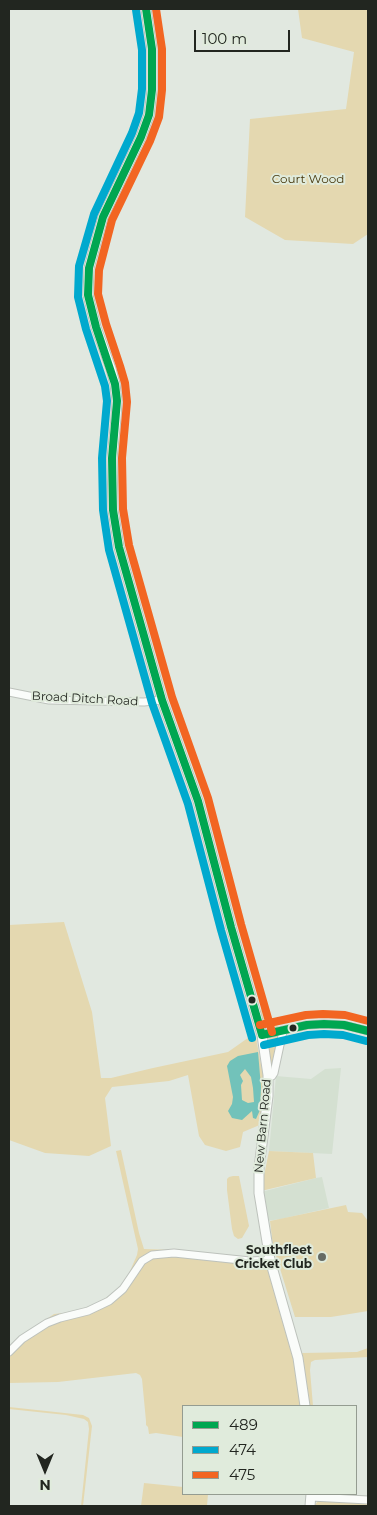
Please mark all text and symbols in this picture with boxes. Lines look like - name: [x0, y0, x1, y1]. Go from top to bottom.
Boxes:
- scale bar: [197, 20, 293, 52]
- text: 100 m: [202, 29, 247, 48]
- park label: Court Wood: [272, 172, 344, 186]
- street label: Broad Ditch Road: [31, 689, 139, 709]
- unlabelled marker: [247, 995, 257, 1005]
- unlabelled marker: [288, 1023, 298, 1033]
- street label: New Barn Road: [252, 1079, 274, 1173]
- place label: Southfleet Cricket Club: [235, 1243, 312, 1271]
- marker: Southfleet Cricket Club: [316, 1251, 328, 1263]
- legend: [182, 1405, 357, 1495]
- text: 489: [229, 1415, 258, 1434]
- text: 474: [229, 1440, 256, 1459]
- north arrow: [20, 1445, 70, 1495]
- text: 475: [229, 1465, 255, 1484]
- text: N: [39, 1476, 51, 1494]

